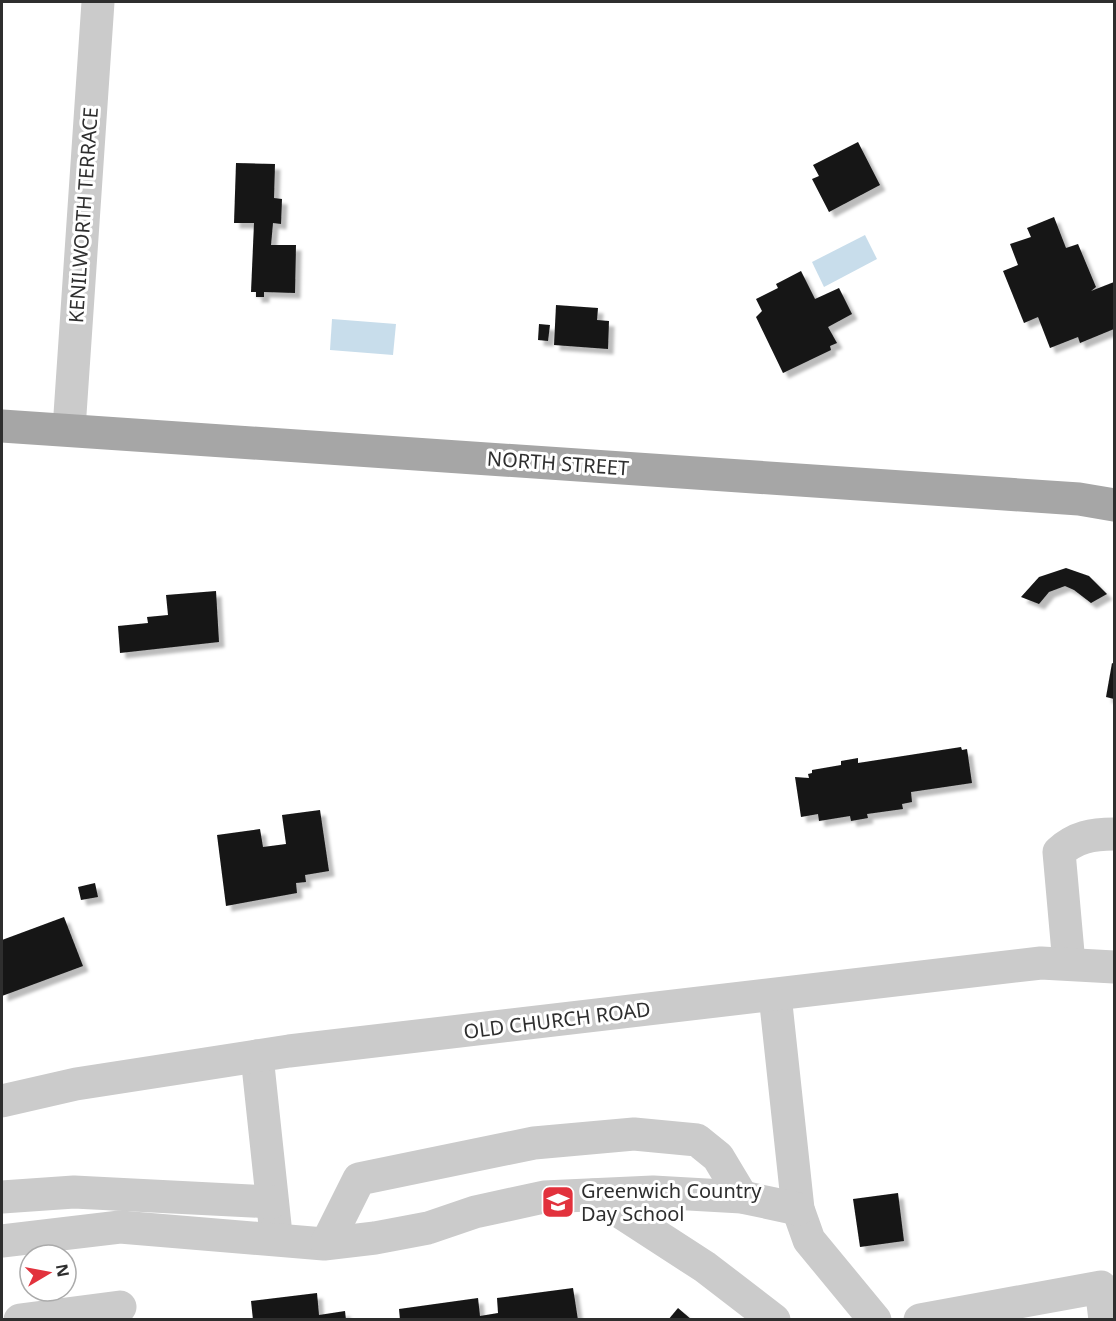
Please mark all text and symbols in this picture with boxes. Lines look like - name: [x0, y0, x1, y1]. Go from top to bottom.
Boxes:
- street label: KENILWORTH TERRACE: [62, 106, 104, 324]
- street label: NORTH STREET: [486, 445, 630, 481]
- street label: OLD CHURCH ROAD: [462, 995, 652, 1045]
- place label: Greenwich Country Day School: [581, 1177, 762, 1227]
- school or university icon: Greenwich Country Day School: [540, 1184, 576, 1220]
- north arrow: [18, 1243, 78, 1303]
- text: N: [51, 1262, 75, 1279]

